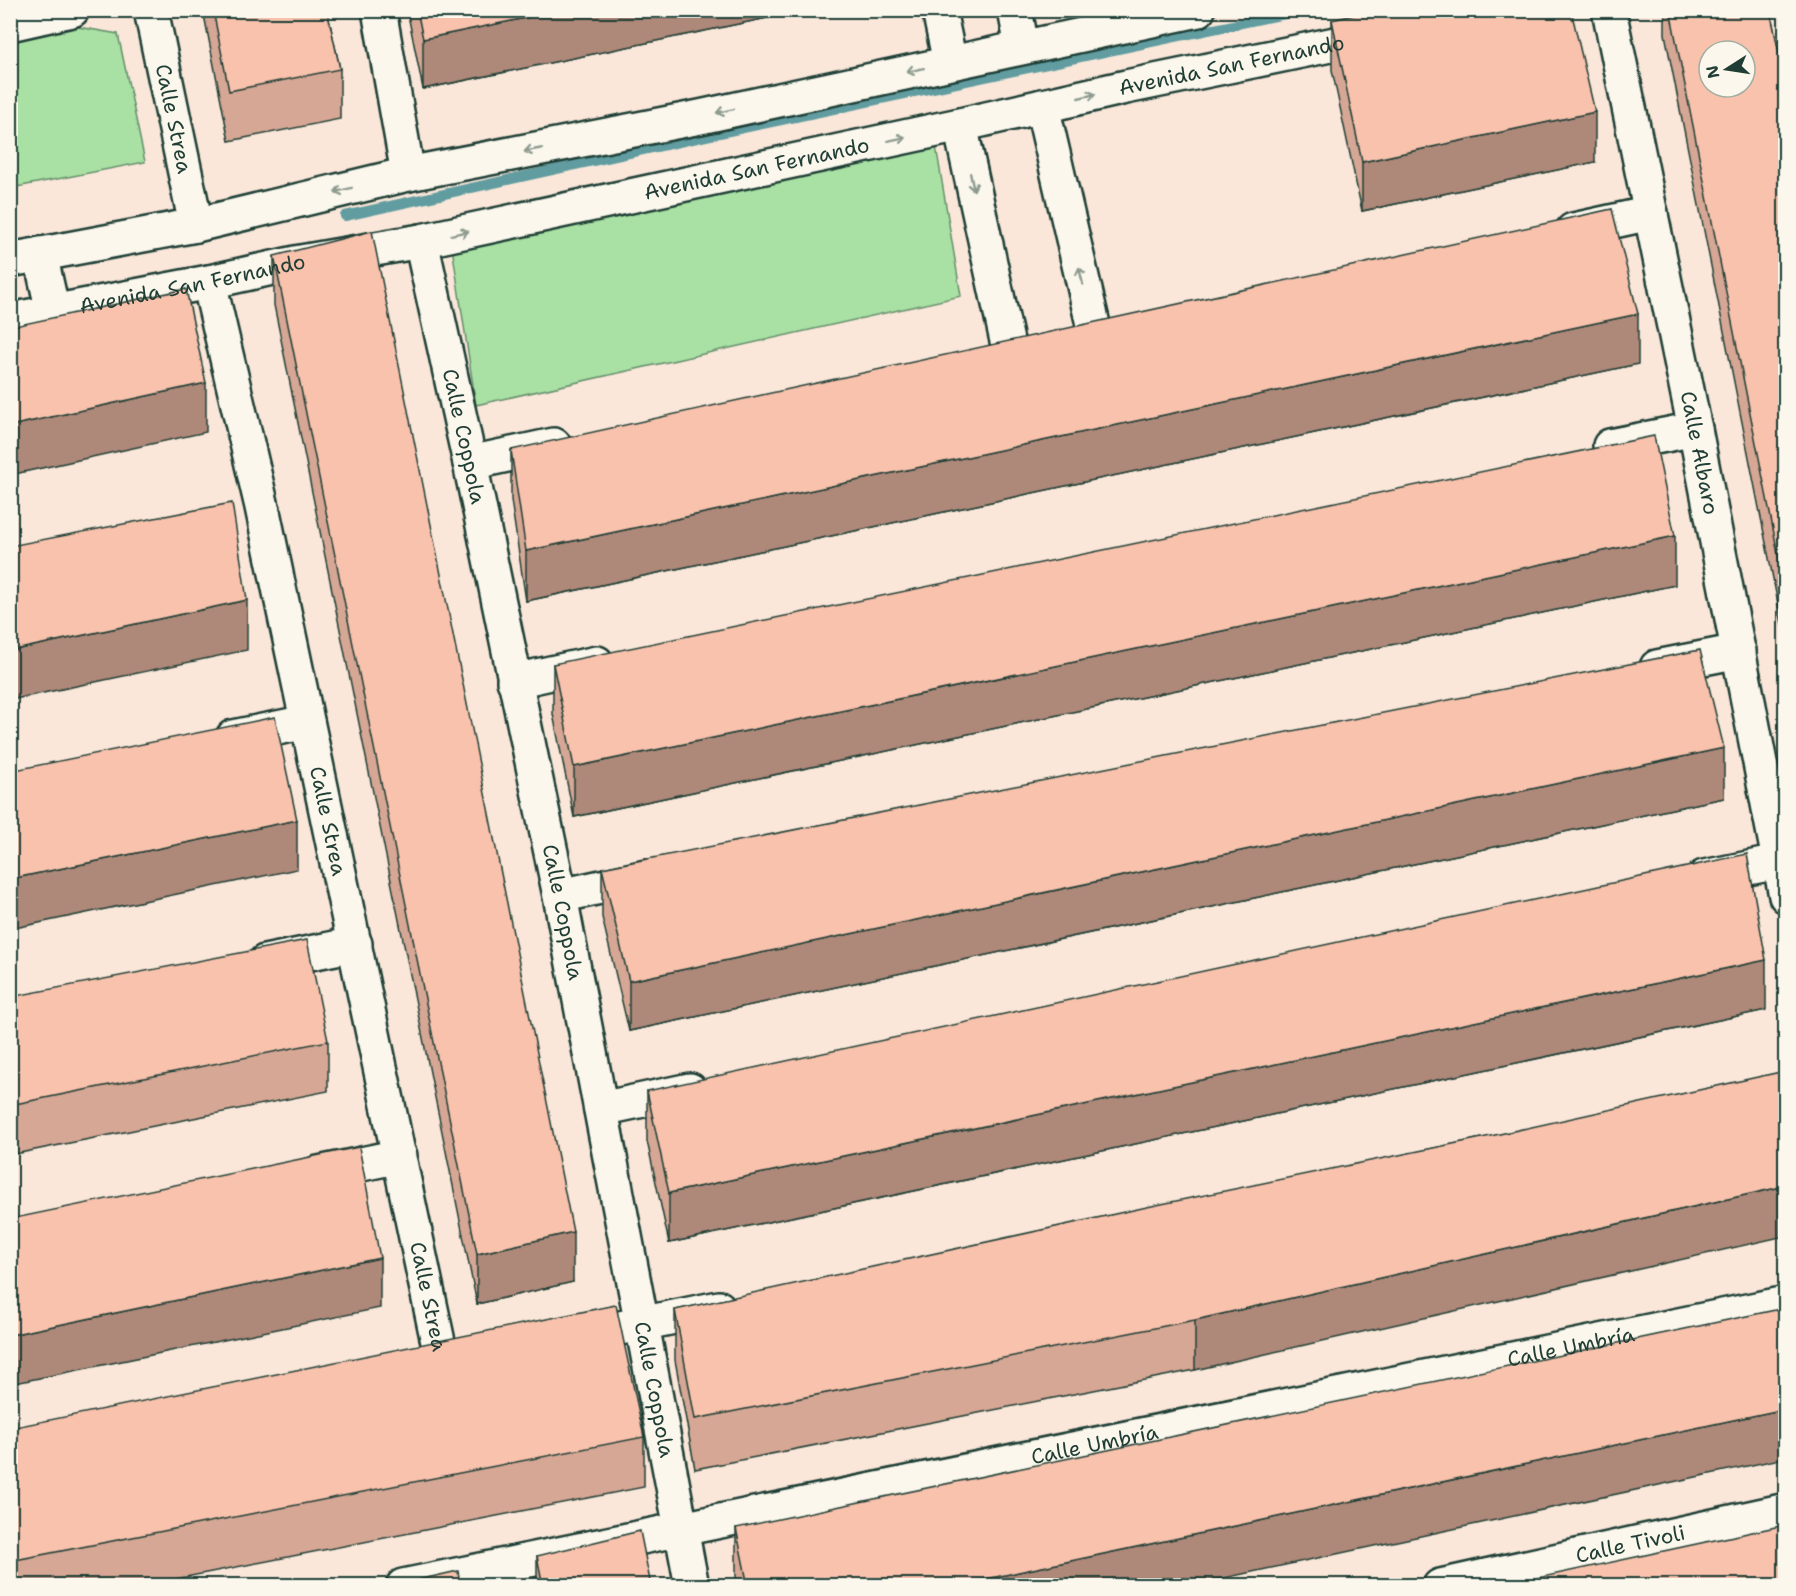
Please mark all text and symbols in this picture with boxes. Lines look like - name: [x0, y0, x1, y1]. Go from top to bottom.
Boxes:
- street label: Avenida San Fernando: [1116, 28, 1347, 102]
- north arrow: [1697, 39, 1757, 99]
- street label: Calle Strea: [149, 61, 199, 176]
- text: N: [1701, 64, 1724, 80]
- one-way arrow: [906, 65, 925, 77]
- one-way arrow: [1077, 90, 1096, 101]
- one-way arrow: [715, 106, 734, 118]
- street label: Avenida San Fernando: [641, 131, 872, 207]
- one-way arrow: [886, 133, 906, 144]
- one-way arrow: [524, 145, 544, 156]
- one-way arrow: [967, 173, 979, 192]
- one-way arrow: [333, 185, 352, 197]
- one-way arrow: [450, 226, 469, 238]
- street label: Avenida San Fernando: [77, 247, 308, 320]
- one-way arrow: [1075, 266, 1087, 285]
- street label: Calle Coppola: [436, 366, 492, 507]
- street label: Calle Albaro: [1674, 389, 1725, 517]
- street label: Calle Strea: [303, 764, 353, 878]
- street label: Calle Coppola: [536, 842, 590, 982]
- street label: Calle Strea: [403, 1239, 454, 1354]
- street label: Calle Coppola: [628, 1319, 681, 1460]
- street label: Calle Umbría: [1505, 1320, 1637, 1374]
- street label: Calle Umbría: [1029, 1418, 1161, 1471]
- street label: Calle Tivoli: [1573, 1519, 1688, 1570]

